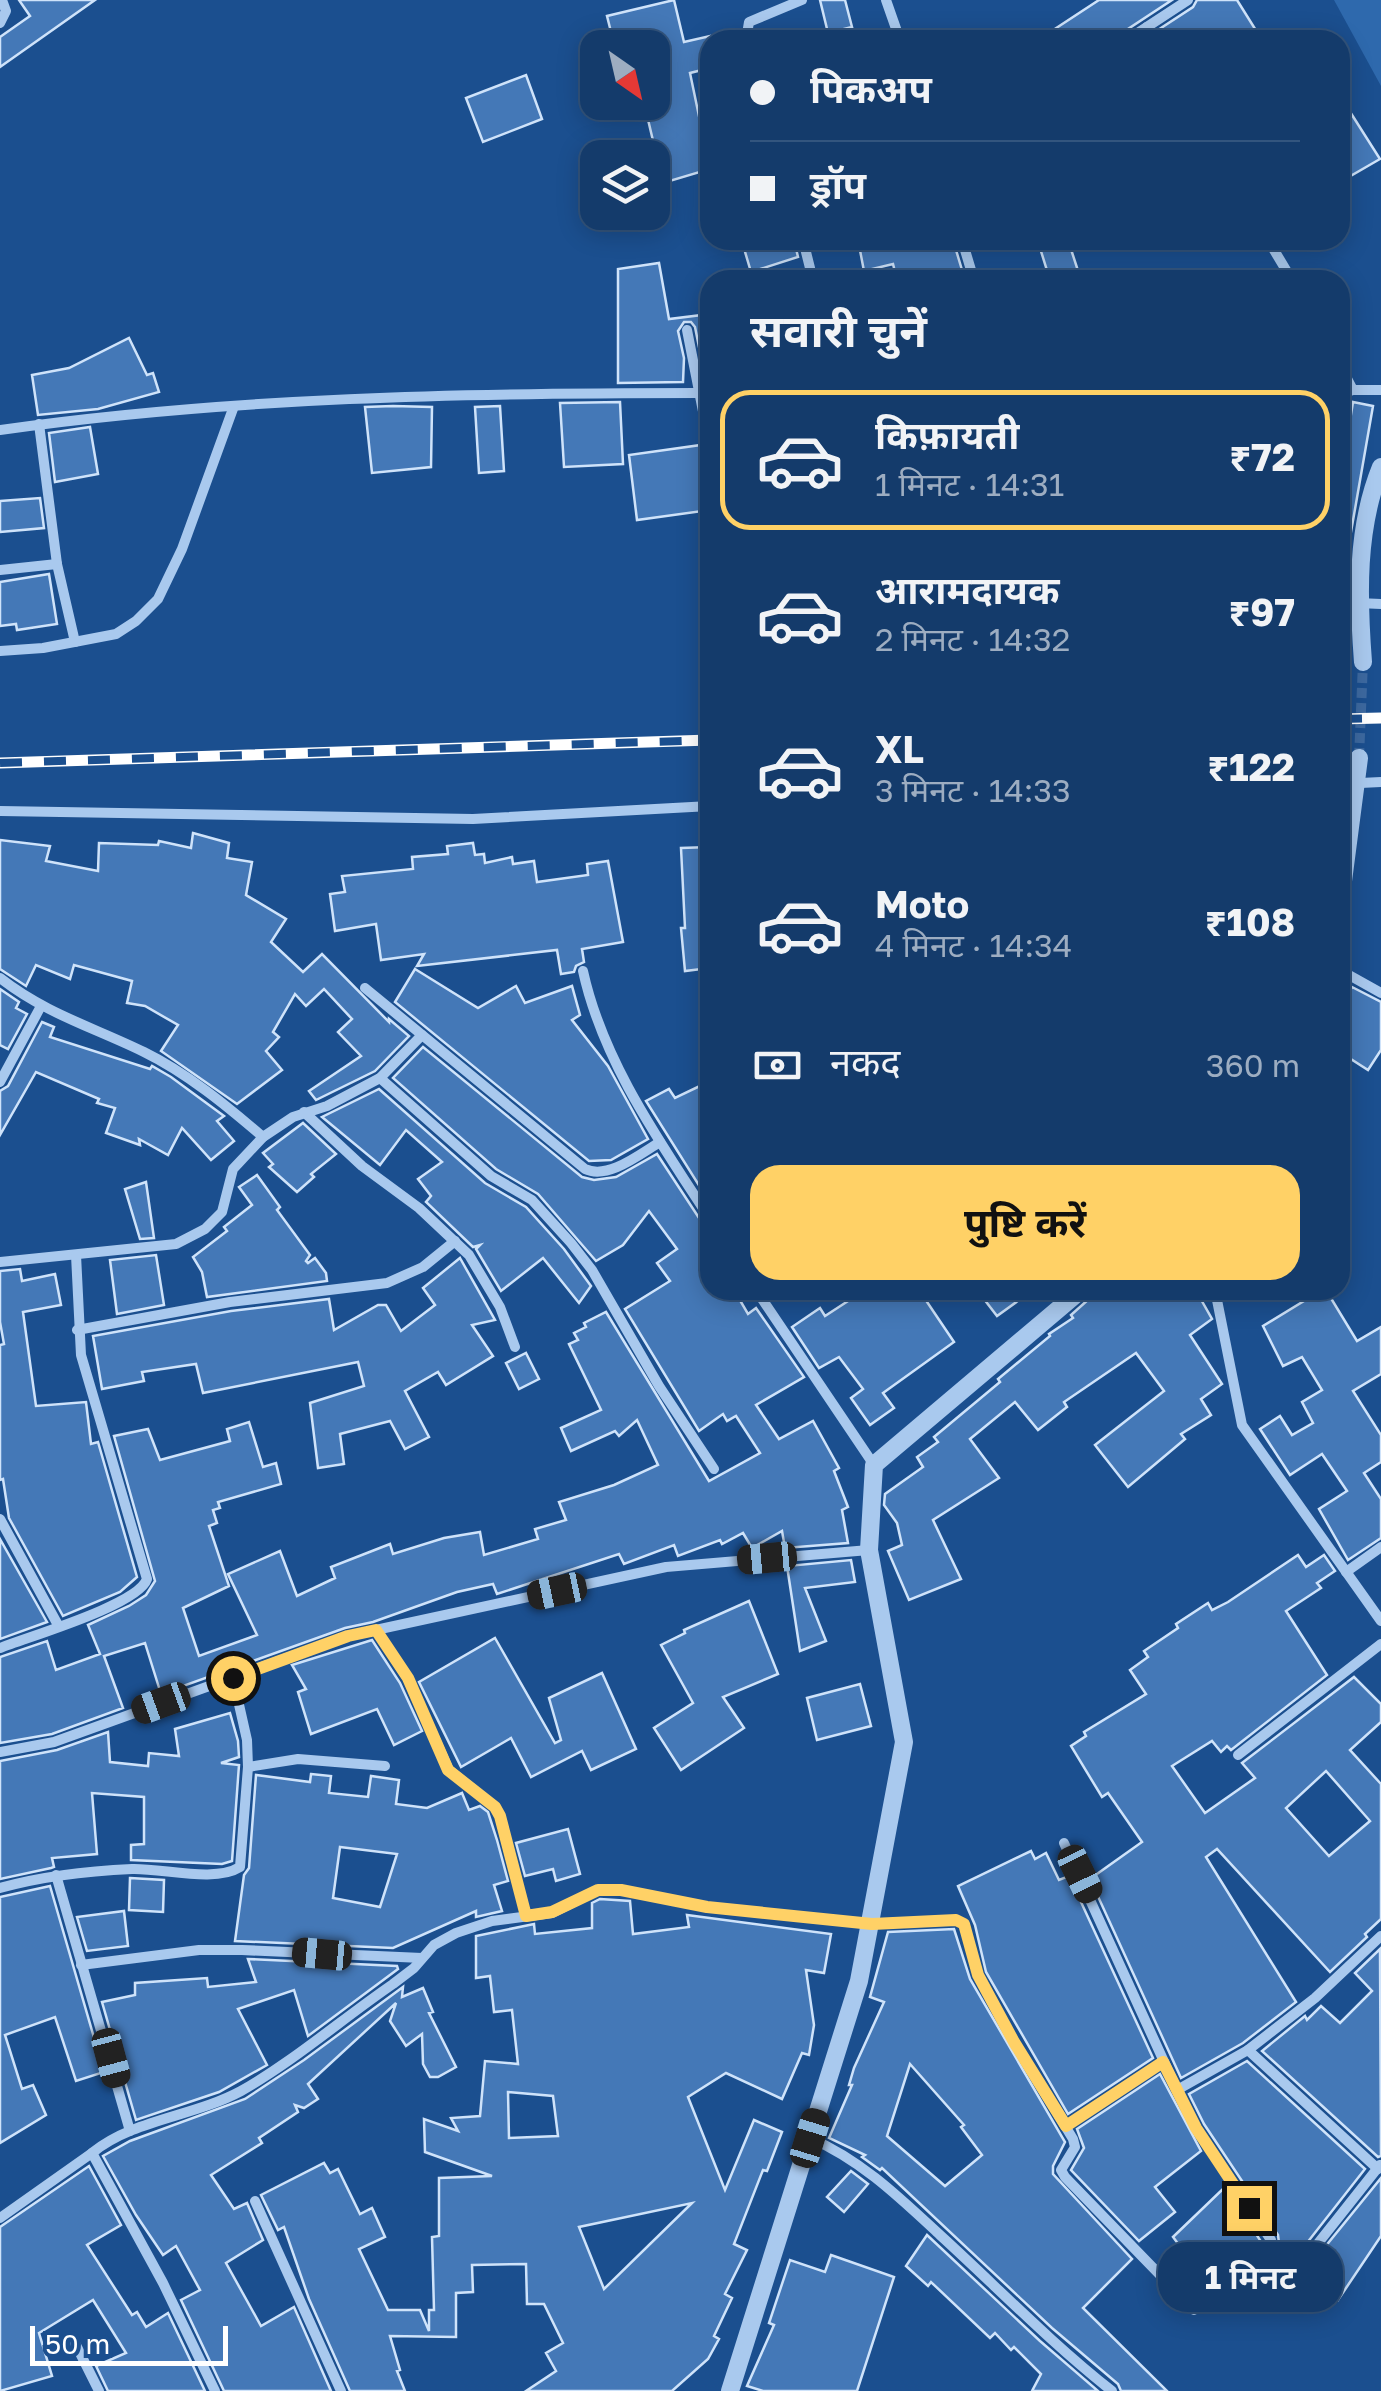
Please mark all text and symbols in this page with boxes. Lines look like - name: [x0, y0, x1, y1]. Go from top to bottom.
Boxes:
- north arrow: [580, 30, 670, 120]
- map controls: [580, 30, 670, 230]
- text: पिकअप: [810, 66, 932, 111]
- button: layers: [580, 140, 670, 230]
- text: ड्रॉप: [810, 162, 866, 207]
- text: सवारी चुनें: [750, 303, 927, 357]
- text: किफ़ायती: [875, 412, 1019, 457]
- icon: car: [755, 415, 845, 505]
- text: ₹72: [1229, 434, 1295, 479]
- text: 1 मिनट · 14:31: [875, 465, 1064, 503]
- text: आरामदायक: [875, 567, 1059, 612]
- icon: car: [755, 570, 845, 660]
- text: ₹97: [1228, 589, 1295, 634]
- text: 2 मिनट · 14:32: [875, 620, 1070, 658]
- icon: car: [755, 725, 845, 815]
- text: XL: [875, 726, 924, 771]
- text: ₹122: [1207, 744, 1295, 789]
- text: 3 मिनट · 14:33: [875, 771, 1071, 809]
- icon: car: [755, 880, 845, 970]
- text: Moto: [875, 881, 969, 926]
- text: ₹108: [1205, 899, 1295, 944]
- text: 4 मिनट · 14:34: [875, 926, 1072, 964]
- icon: cash: [750, 1038, 805, 1093]
- text: नकद: [830, 1039, 900, 1084]
- text: 360 m: [1206, 1046, 1300, 1084]
- button: पुष्टि करें: [750, 1165, 1300, 1280]
- car: [736, 1540, 798, 1576]
- car: [525, 1570, 589, 1612]
- route start: [211, 1656, 256, 1701]
- car: [128, 1679, 194, 1727]
- car: [1053, 1840, 1107, 1908]
- car: [291, 1936, 353, 1972]
- car: [89, 2025, 133, 2091]
- car: [787, 2105, 833, 2171]
- route end: [1227, 2186, 1272, 2231]
- callout: 1 मिनट: [1156, 2243, 1342, 2313]
- text: 1 मिनट: [1205, 2258, 1296, 2296]
- scale bar: [30, 2321, 228, 2366]
- text: 50 m: [45, 2327, 110, 2360]

